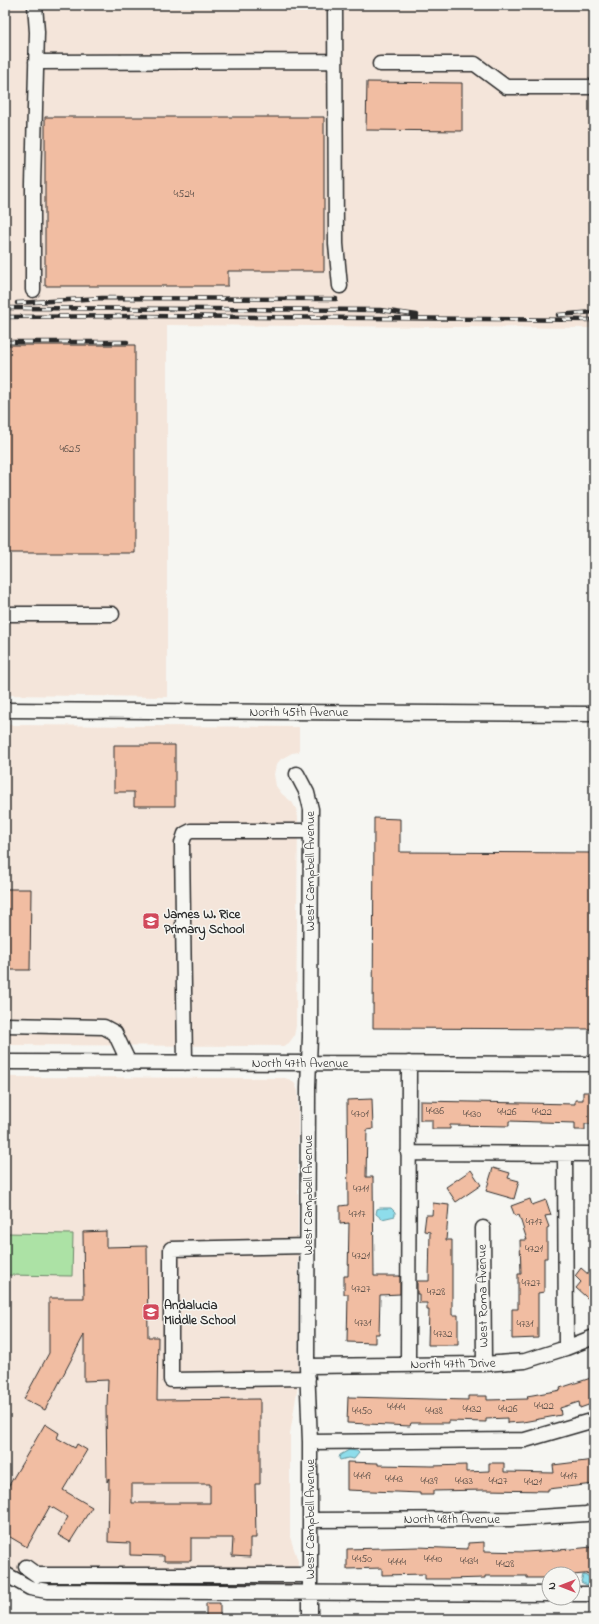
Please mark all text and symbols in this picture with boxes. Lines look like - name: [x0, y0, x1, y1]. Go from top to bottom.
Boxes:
- house number: 4524: [174, 186, 195, 202]
- house number: 4625: [59, 441, 81, 457]
- street label: North 45th Avenue: [250, 703, 349, 722]
- street label: West Campbell Avenue: [301, 811, 320, 931]
- place label: James W. Rice Primary School: [164, 905, 244, 941]
- school or university icon: James W. Rice Primary School: [141, 911, 161, 931]
- street label: North 47th Avenue: [252, 1054, 349, 1073]
- house number: 4436: [426, 1103, 444, 1119]
- house number: 4426: [497, 1104, 517, 1120]
- house number: 4422: [532, 1104, 553, 1120]
- house number: 4701: [351, 1106, 369, 1122]
- house number: 4430: [463, 1106, 481, 1122]
- street label: West Campbell Avenue: [299, 1135, 318, 1255]
- house number: 4711: [353, 1181, 370, 1197]
- house number: 4717: [348, 1206, 366, 1222]
- house number: 4717: [525, 1214, 543, 1230]
- house number: 4721: [525, 1241, 544, 1257]
- street label: West Roma Avenue: [473, 1244, 493, 1348]
- house number: 4721: [352, 1248, 371, 1264]
- house number: 4727: [521, 1275, 541, 1291]
- house number: 4727: [351, 1281, 371, 1297]
- house number: 4728: [427, 1284, 445, 1300]
- place label: Andalucia Middle School: [164, 1296, 236, 1330]
- school or university icon: Andalucia Middle School: [141, 1302, 161, 1322]
- house number: 4731: [354, 1315, 372, 1331]
- house number: 4731: [516, 1316, 534, 1332]
- house number: 4732: [433, 1326, 453, 1342]
- street label: North 47th Drive: [410, 1354, 496, 1374]
- house number: 4422: [534, 1398, 555, 1414]
- house number: 4444: [387, 1399, 406, 1415]
- house number: 4432: [462, 1401, 482, 1417]
- house number: 4426: [498, 1401, 518, 1417]
- house number: 4450: [352, 1403, 372, 1419]
- house number: 4438: [425, 1403, 443, 1419]
- street label: West Campbell Avenue: [301, 1459, 320, 1579]
- house number: 4449: [354, 1468, 371, 1484]
- house number: 4417: [560, 1468, 578, 1484]
- house number: 4443: [385, 1471, 404, 1487]
- house number: 4439: [421, 1473, 438, 1489]
- house number: 4433: [455, 1473, 474, 1489]
- house number: 4427: [488, 1473, 508, 1489]
- house number: 4421: [524, 1474, 543, 1490]
- street label: North 48th Avenue: [404, 1510, 500, 1529]
- house number: 4450: [352, 1551, 372, 1567]
- house number: 4440: [424, 1551, 442, 1567]
- house number: 4434: [460, 1553, 479, 1569]
- house number: 4444: [388, 1554, 407, 1570]
- house number: 4428: [496, 1556, 514, 1572]
- north arrow: [541, 1566, 581, 1606]
- text: N: [544, 1582, 560, 1590]

